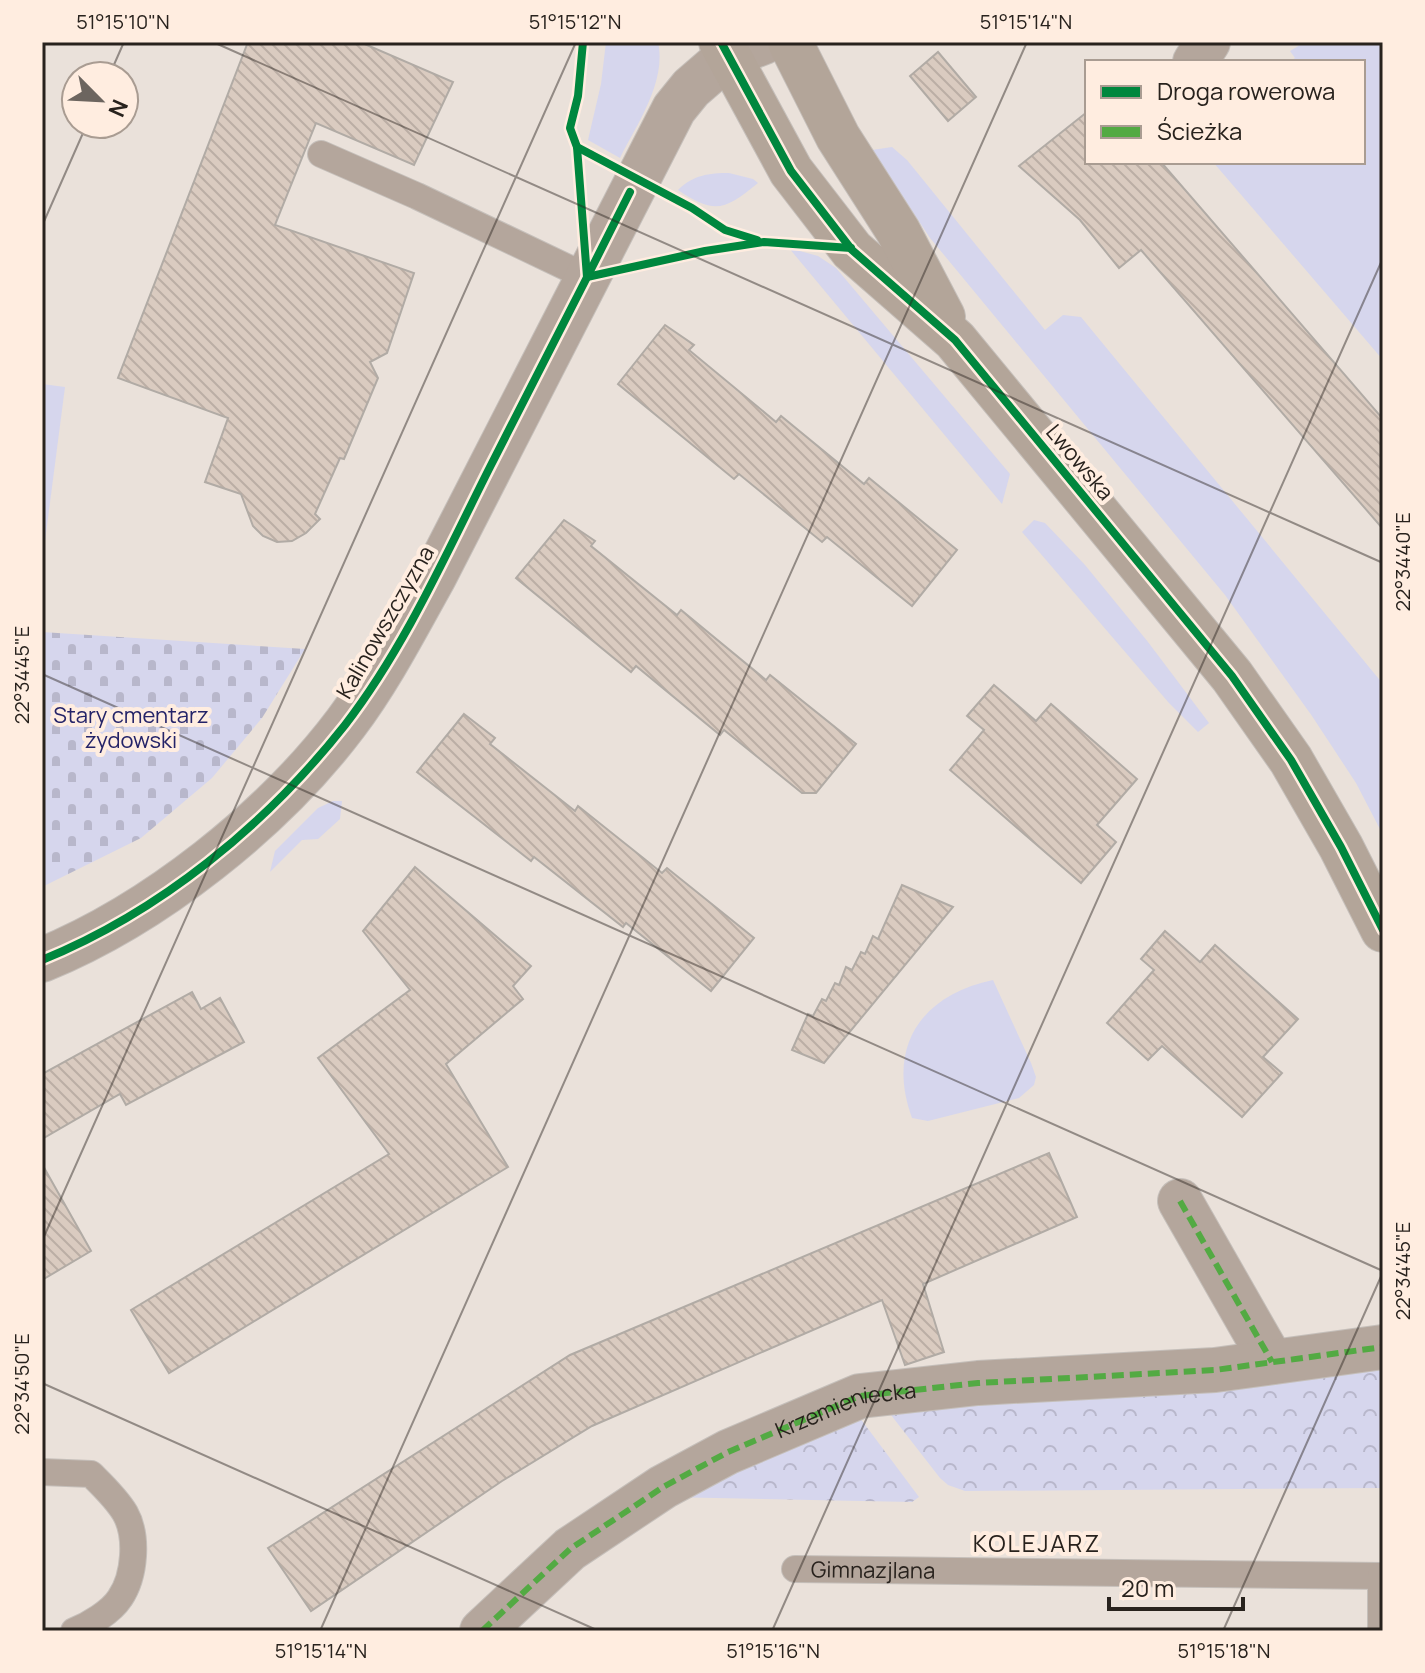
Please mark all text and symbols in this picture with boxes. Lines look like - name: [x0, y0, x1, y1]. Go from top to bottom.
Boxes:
- text: 51°15'10"N: [76, 8, 170, 35]
- text: 51°15'12"N: [529, 8, 621, 35]
- text: 51°15'14"N: [980, 8, 1072, 35]
- north arrow: [60, 60, 140, 140]
- legend: [1085, 60, 1365, 164]
- text: Droga rowerowa: [1157, 74, 1335, 107]
- text: N: [101, 95, 135, 121]
- text: Ścieżka: [1157, 114, 1242, 147]
- street label: Lwowska: [1039, 418, 1121, 506]
- text: 22°34'40"E: [1389, 512, 1416, 612]
- street label: Kalinowszczyzna: [329, 540, 441, 704]
- text: 22°34'45"E: [8, 626, 35, 724]
- park label: Stary cmentarz żydowski: [53, 700, 209, 755]
- text: 22°34'45"E: [1389, 1222, 1416, 1320]
- text: 22°34'50"E: [8, 1333, 35, 1435]
- street label: Krzemieniecka: [771, 1375, 918, 1445]
- district label: KOLEJARZ: [973, 1526, 1101, 1559]
- street label: Gimnazjlana: [811, 1554, 935, 1586]
- scale bar: [1109, 1561, 1243, 1611]
- text: 20 m: [1121, 1571, 1174, 1604]
- text: 51°15'14"N: [275, 1637, 367, 1664]
- text: 51°15'16"N: [726, 1637, 820, 1664]
- text: 51°15'18"N: [1178, 1637, 1270, 1664]

